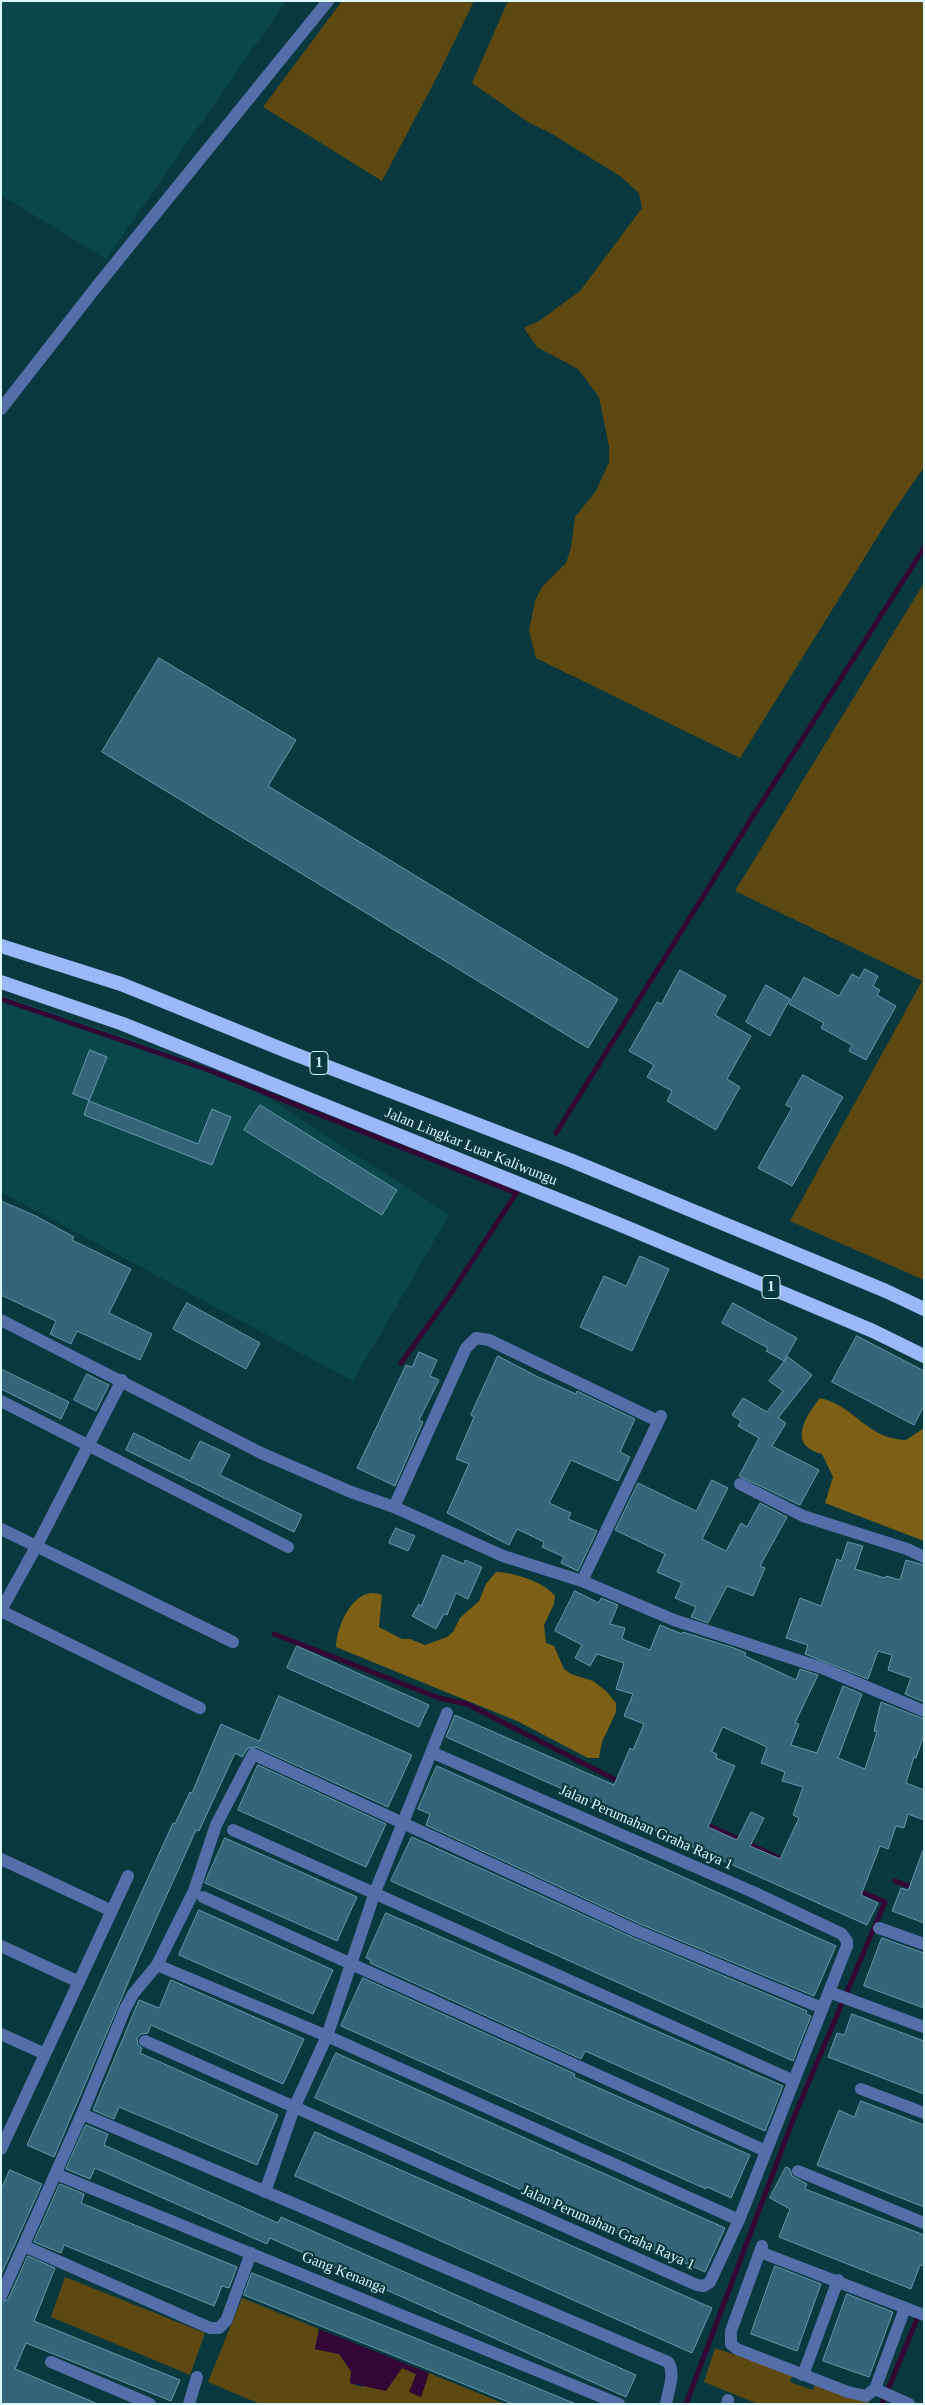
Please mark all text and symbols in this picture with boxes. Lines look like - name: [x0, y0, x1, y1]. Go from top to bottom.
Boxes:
- road number: 1: [310, 1052, 328, 1074]
- street label: Jalan Lingkar Luar Kaliwungu: [382, 1104, 560, 1190]
- road number: 1: [762, 1275, 780, 1298]
- street label: Jalan Perumahan Graha Raya 1: [556, 1781, 736, 1875]
- street label: Jalan Perumahan Graha Raya 1: [518, 2181, 698, 2275]
- street label: Gang Kenanga: [299, 2248, 389, 2298]

